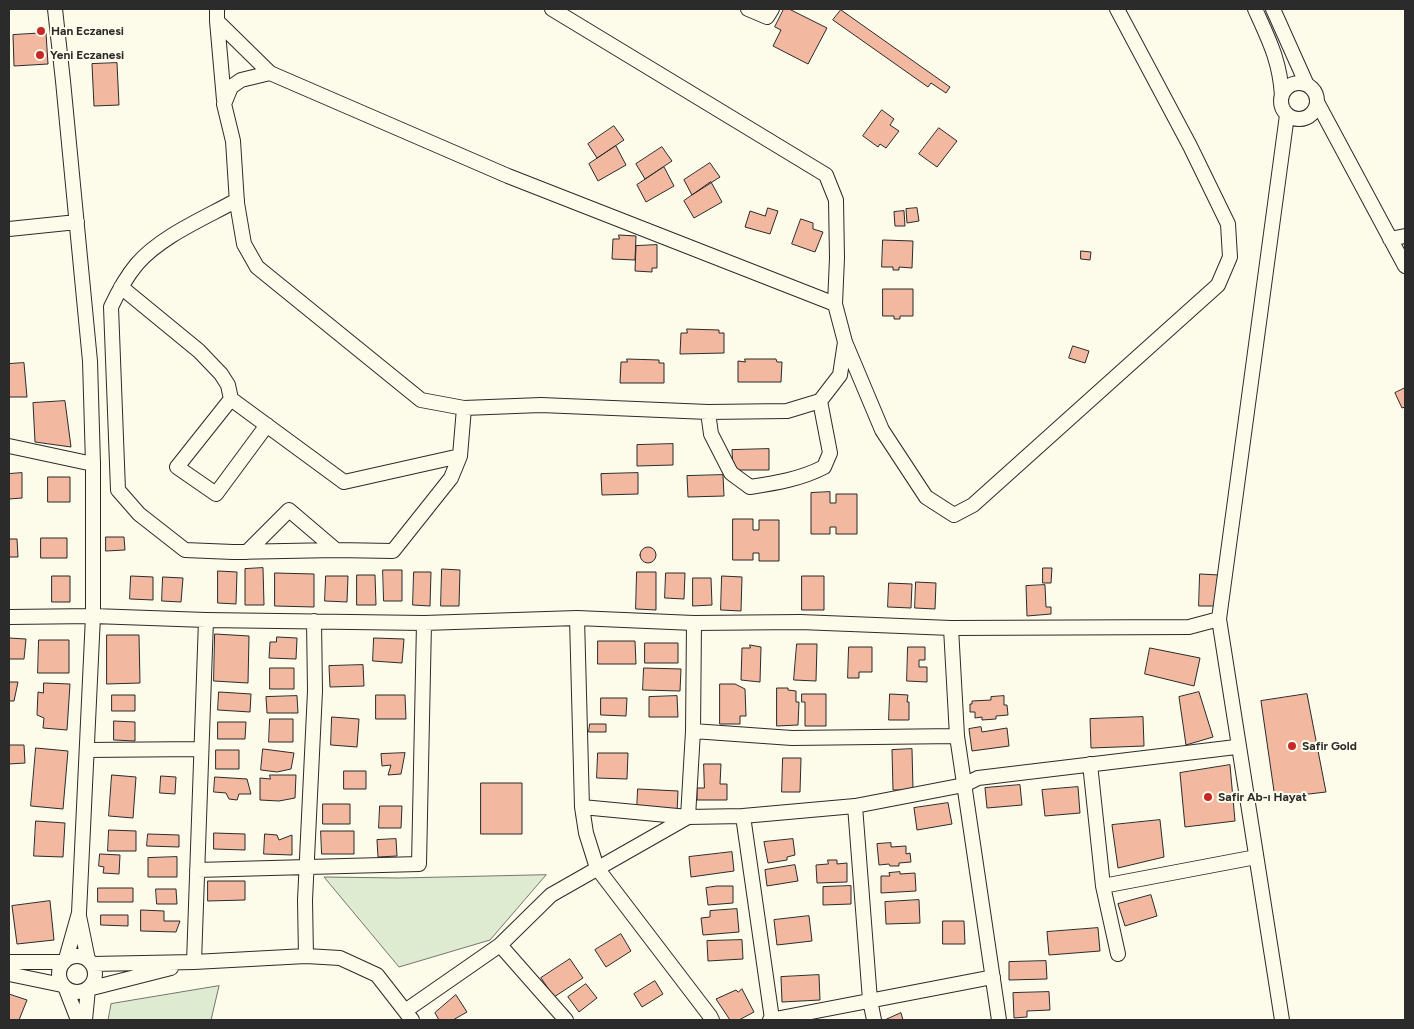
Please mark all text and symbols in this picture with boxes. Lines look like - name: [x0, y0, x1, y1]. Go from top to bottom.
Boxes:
- place label: Han Eczanesi: [51, 24, 124, 38]
- marker: Han Eczanesi: [35, 25, 47, 37]
- place label: Yeni Eczanesi: [50, 48, 124, 62]
- marker: Yeni Eczanesi: [34, 49, 46, 61]
- place label: Safir Gold: [1302, 739, 1357, 753]
- marker: Safir Gold: [1286, 740, 1298, 752]
- place label: Safir Ab-ı Hayat: [1218, 790, 1307, 804]
- marker: Safir Ab-ı Hayat: [1202, 791, 1214, 803]

